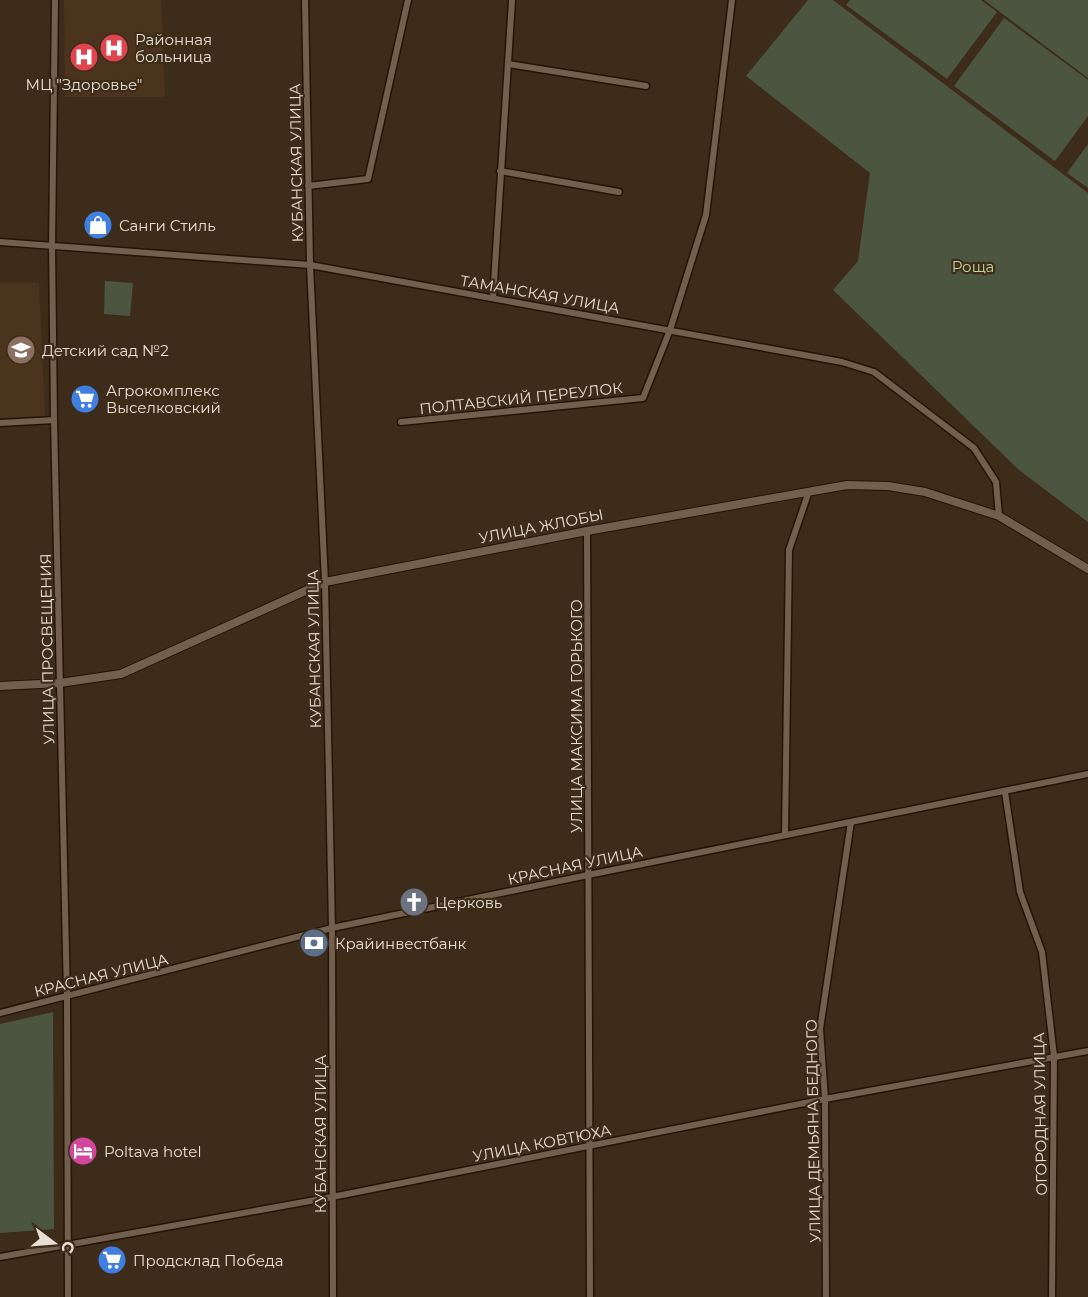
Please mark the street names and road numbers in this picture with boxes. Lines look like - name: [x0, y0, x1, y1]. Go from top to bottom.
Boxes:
- street label: КУБАНСКАЯ УЛИЦА: [285, 84, 307, 242]
- street label: ТАМАНСКАЯ УЛИЦА: [459, 271, 621, 317]
- street label: ПОЛТАВСКИЙ ПЕРЕУЛОК: [418, 378, 624, 418]
- street label: УЛИЦА ЖЛОБЫ: [477, 505, 605, 547]
- street label: УЛИЦА ПРОСВЕЩЕНИЯ: [36, 553, 58, 745]
- street label: КУБАНСКАЯ УЛИЦА: [303, 570, 325, 728]
- street label: УЛИЦА МАКСИМА ГОРЬКОГО: [567, 599, 586, 833]
- street label: КРАСНАЯ УЛИЦА: [506, 841, 644, 889]
- street label: КРАСНАЯ УЛИЦА: [32, 949, 170, 1001]
- street label: УЛИЦА ДЕМЬЯНА БЕДНОГО: [802, 1019, 824, 1243]
- street label: ОГОРОДНАЯ УЛИЦА: [1029, 1032, 1051, 1196]
- street label: КУБАНСКАЯ УЛИЦА: [311, 1055, 330, 1213]
- street label: УЛИЦА КОВТЮХА: [471, 1120, 613, 1166]

